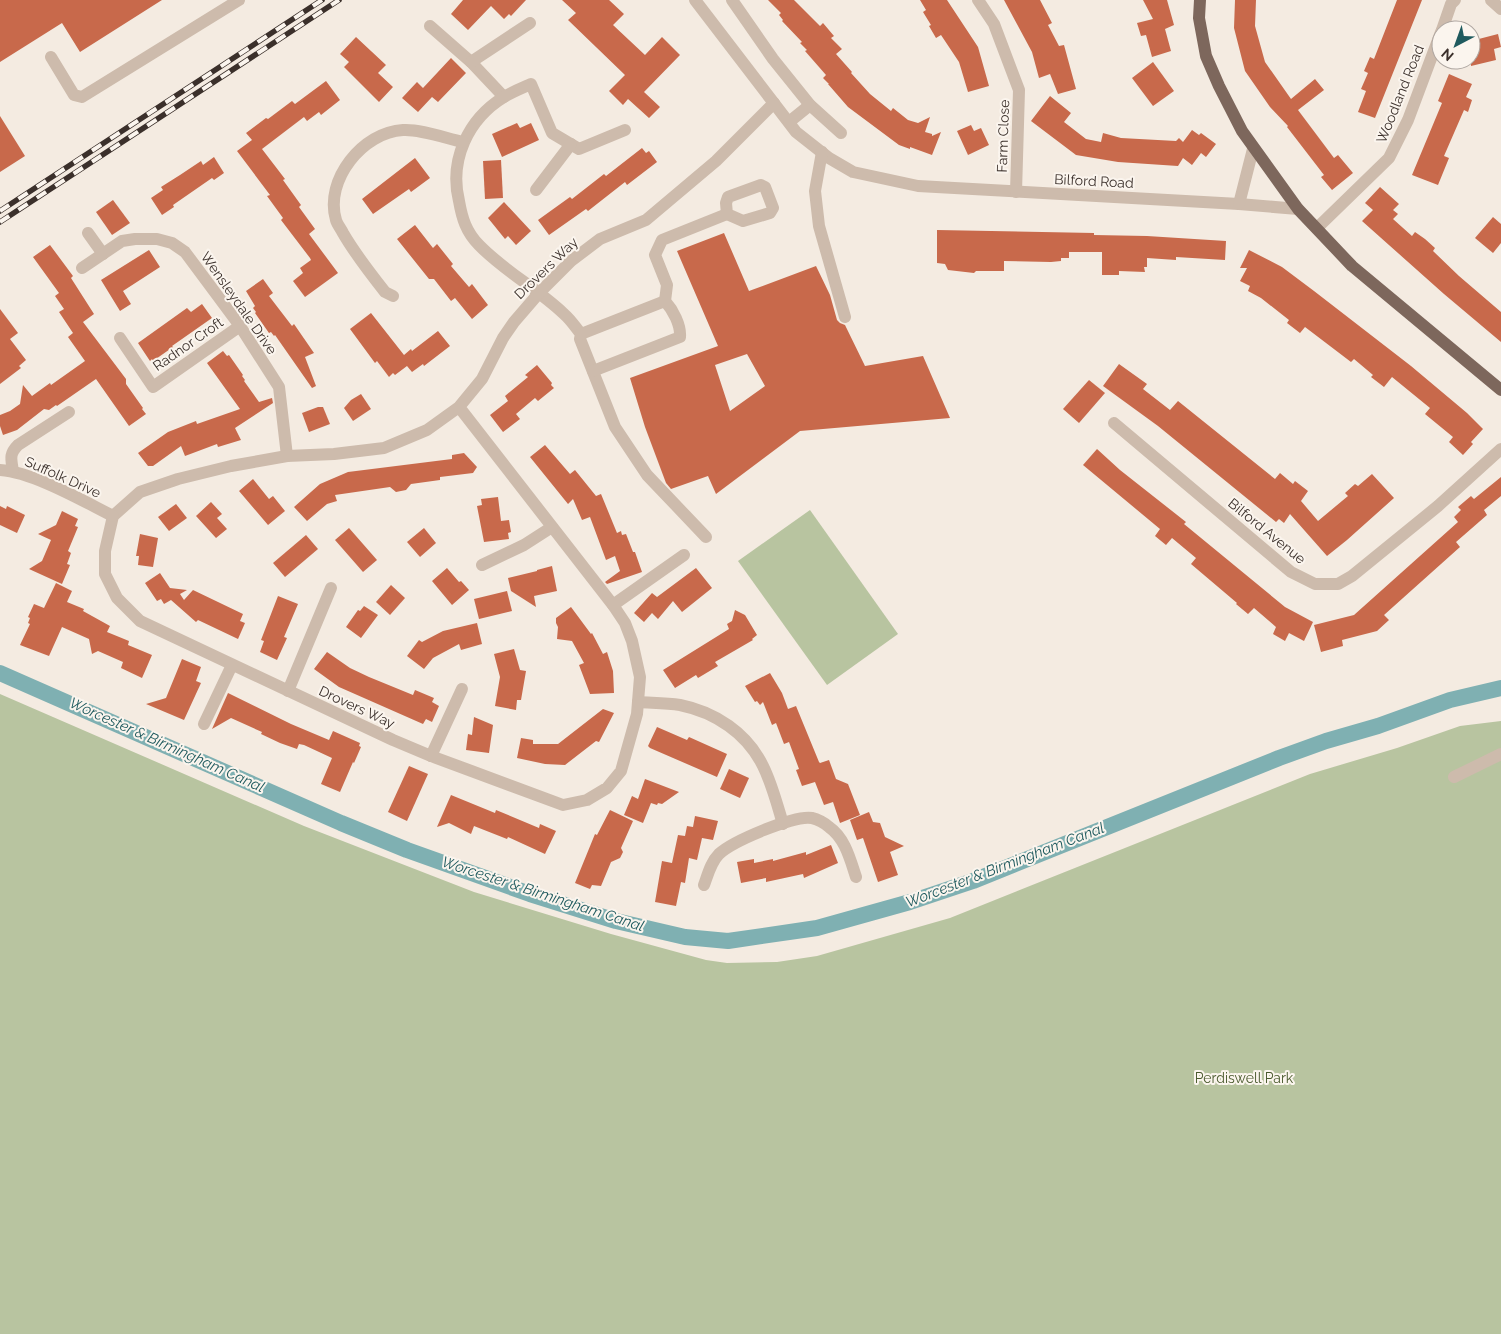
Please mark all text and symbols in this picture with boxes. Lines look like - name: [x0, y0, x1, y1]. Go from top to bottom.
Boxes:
- north arrow: [1431, 20, 1481, 70]
- street label: Woodland Road: [1373, 43, 1427, 145]
- text: N: [1438, 45, 1457, 64]
- street label: Farm Close: [994, 99, 1012, 173]
- street label: Bilford Road: [1054, 171, 1134, 191]
- street label: Drovers Way: [511, 234, 581, 302]
- street label: Wensleydale Drive: [198, 249, 280, 357]
- street label: Radnor Croft: [150, 314, 226, 374]
- street label: Suffolk Drive: [23, 453, 103, 501]
- street label: Bilford Avenue: [1225, 495, 1309, 567]
- street label: Drovers Way: [317, 682, 398, 732]
- water label: Worcester & Birmingham Canal: [67, 694, 267, 796]
- water label: Worcester & Birmingham Canal: [903, 819, 1107, 911]
- water label: Worcester & Birmingham Canal: [440, 853, 646, 935]
- park label: Perdiswell Park: [1195, 1070, 1294, 1086]

